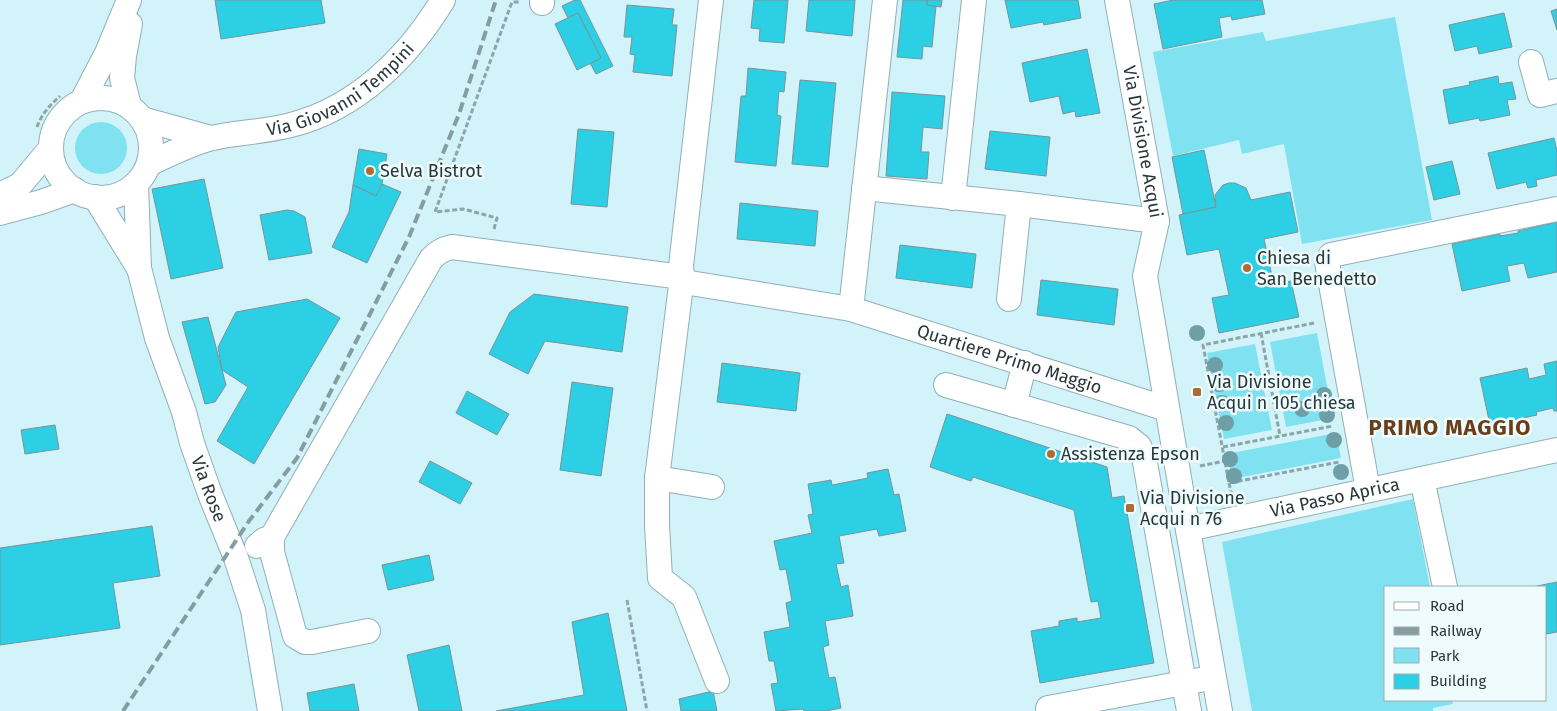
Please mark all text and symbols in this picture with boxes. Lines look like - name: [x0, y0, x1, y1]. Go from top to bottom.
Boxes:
- street label: Via Giovanni Tempini: [265, 38, 419, 141]
- street label: Via Divisione Acqui: [1118, 64, 1167, 220]
- place label: Selva Bistrot: [380, 160, 483, 182]
- marker: Selva Bistrot: [364, 165, 376, 177]
- place label: Chiesa di San Benedetto: [1257, 247, 1377, 290]
- marker: Chiesa di San Benedetto: [1241, 262, 1253, 274]
- street label: Quartiere Primo Maggio: [914, 320, 1105, 399]
- place label: Via Divisione Acqui n 105 chiesa: [1207, 371, 1356, 414]
- marker: Via Divisione Acqui n 105 chiesa: [1191, 386, 1203, 398]
- district label: PRIMO MAGGIO: [1369, 414, 1531, 441]
- place label: Assistenza Epson: [1061, 443, 1200, 465]
- marker: Assistenza Epson: [1045, 448, 1057, 460]
- street label: Via Rose: [186, 453, 231, 525]
- street label: Via Passo Aprica: [1268, 473, 1402, 522]
- place label: Via Divisione Acqui n 76: [1140, 487, 1245, 530]
- marker: Via Divisione Acqui n 76: [1124, 502, 1136, 514]
- legend: [1384, 586, 1547, 701]
- text: Road: [1430, 597, 1465, 615]
- text: Railway: [1430, 622, 1482, 640]
- text: Park: [1430, 647, 1460, 665]
- text: Building: [1430, 672, 1486, 690]

